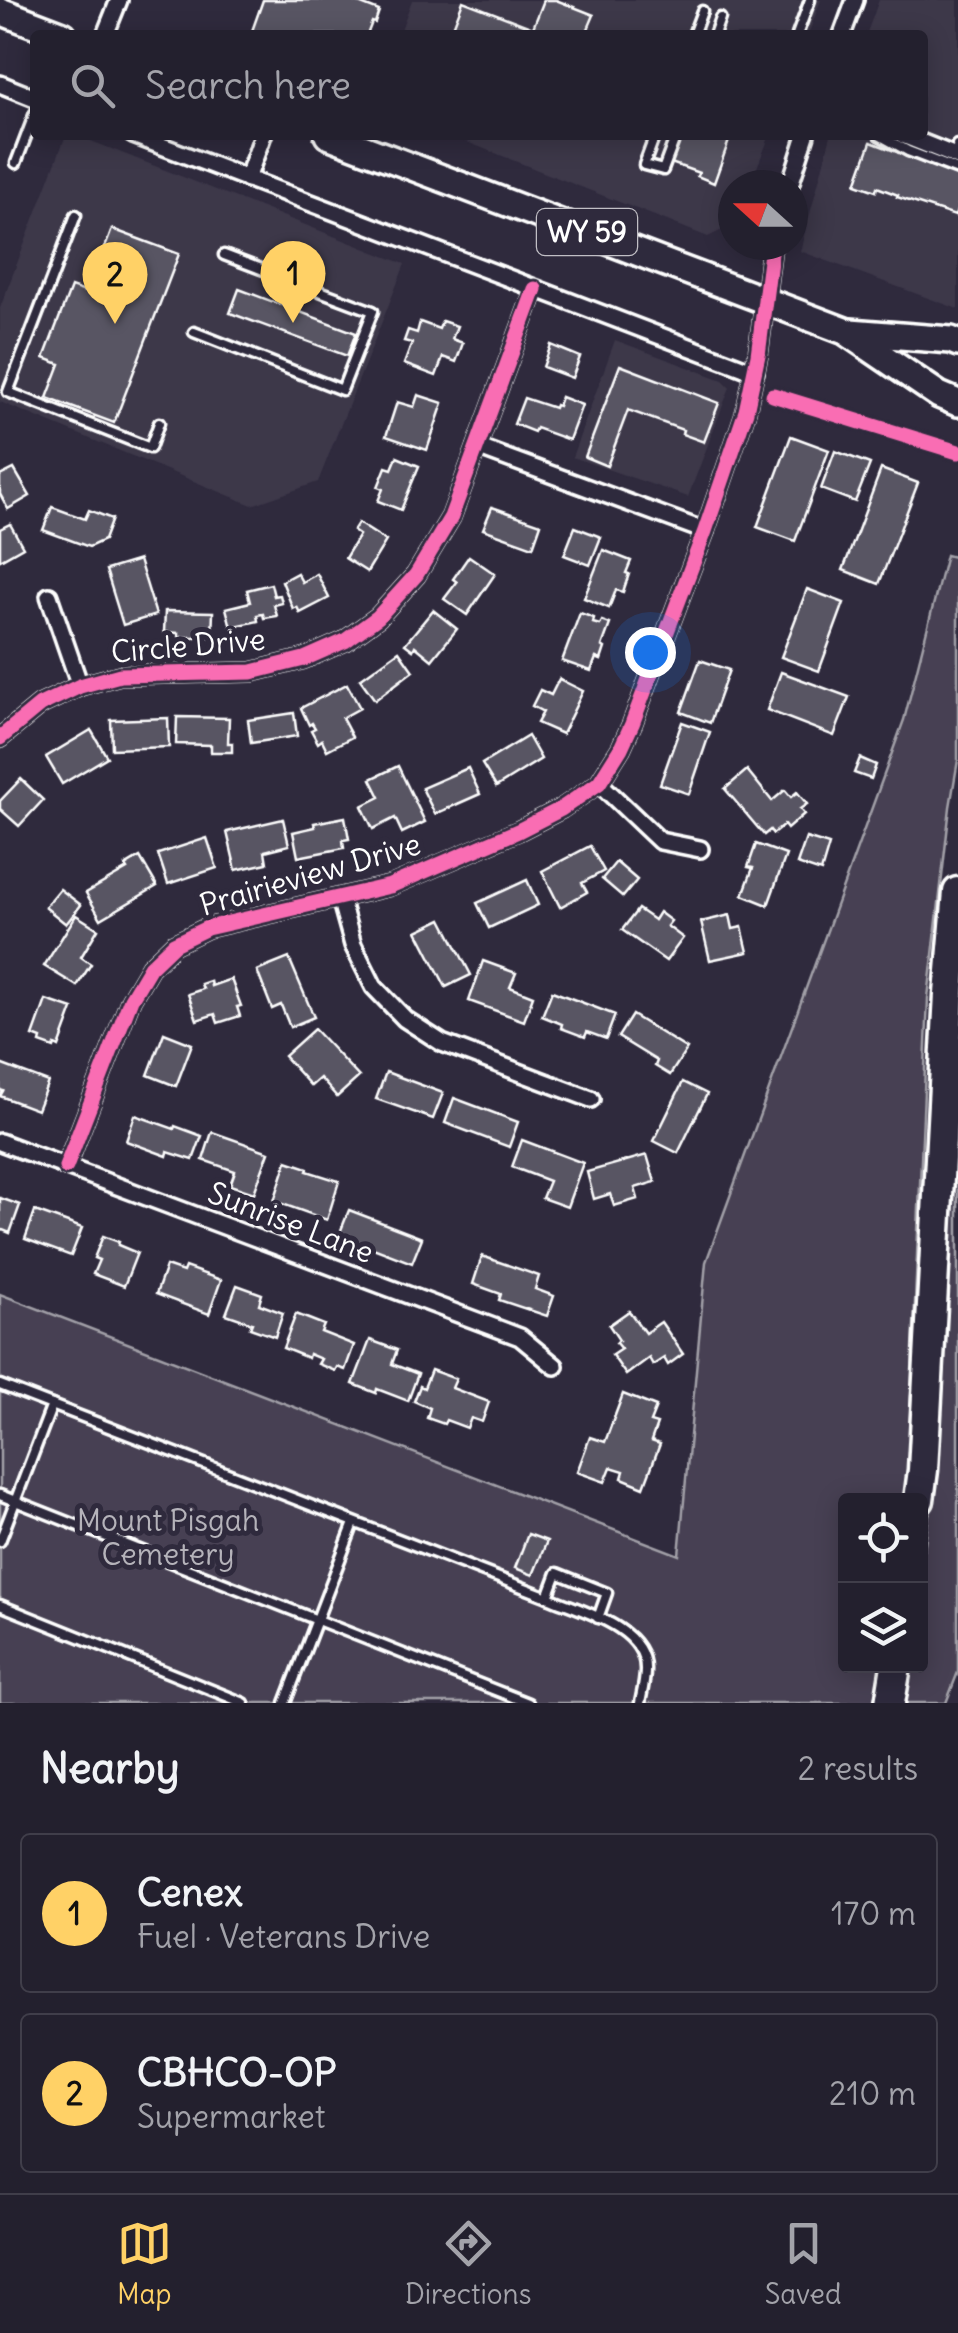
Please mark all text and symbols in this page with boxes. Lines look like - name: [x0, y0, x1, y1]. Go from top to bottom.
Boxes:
- search box: [30, 30, 928, 140]
- icon: search: [65, 58, 120, 113]
- text: Search here: [145, 62, 351, 109]
- north arrow: [718, 170, 808, 260]
- road number: WY 59: [537, 209, 637, 255]
- pin: 1: [260, 240, 326, 323]
- pin: 2: [82, 242, 148, 324]
- street label: Circle Drive: [109, 619, 267, 671]
- your location: [625, 627, 676, 678]
- street label: Prairieview Drive: [195, 824, 425, 924]
- street label: Sunrise Lane: [203, 1173, 379, 1271]
- map controls: [838, 1493, 928, 1673]
- button: locate: [838, 1493, 928, 1583]
- park label: Mount Pisgah Cemetery: [77, 1501, 259, 1573]
- button: layers: [838, 1583, 928, 1673]
- text: Nearby: [40, 1742, 179, 1794]
- text: 2 results: [798, 1748, 918, 1789]
- text: Cenex: [137, 1869, 243, 1916]
- text: 1: [68, 1893, 81, 1934]
- text: 170 m: [831, 1893, 916, 1934]
- text: Fuel · Veterans Drive: [137, 1916, 430, 1957]
- text: CBHCO-OP: [137, 2049, 336, 2096]
- text: 2: [66, 2073, 83, 2114]
- text: 210 m: [829, 2073, 916, 2114]
- text: Supermarket: [137, 2096, 326, 2137]
- tab: Map: [117, 2216, 172, 2312]
- tab: Directions: [405, 2216, 531, 2312]
- tab: Saved: [765, 2216, 841, 2312]

